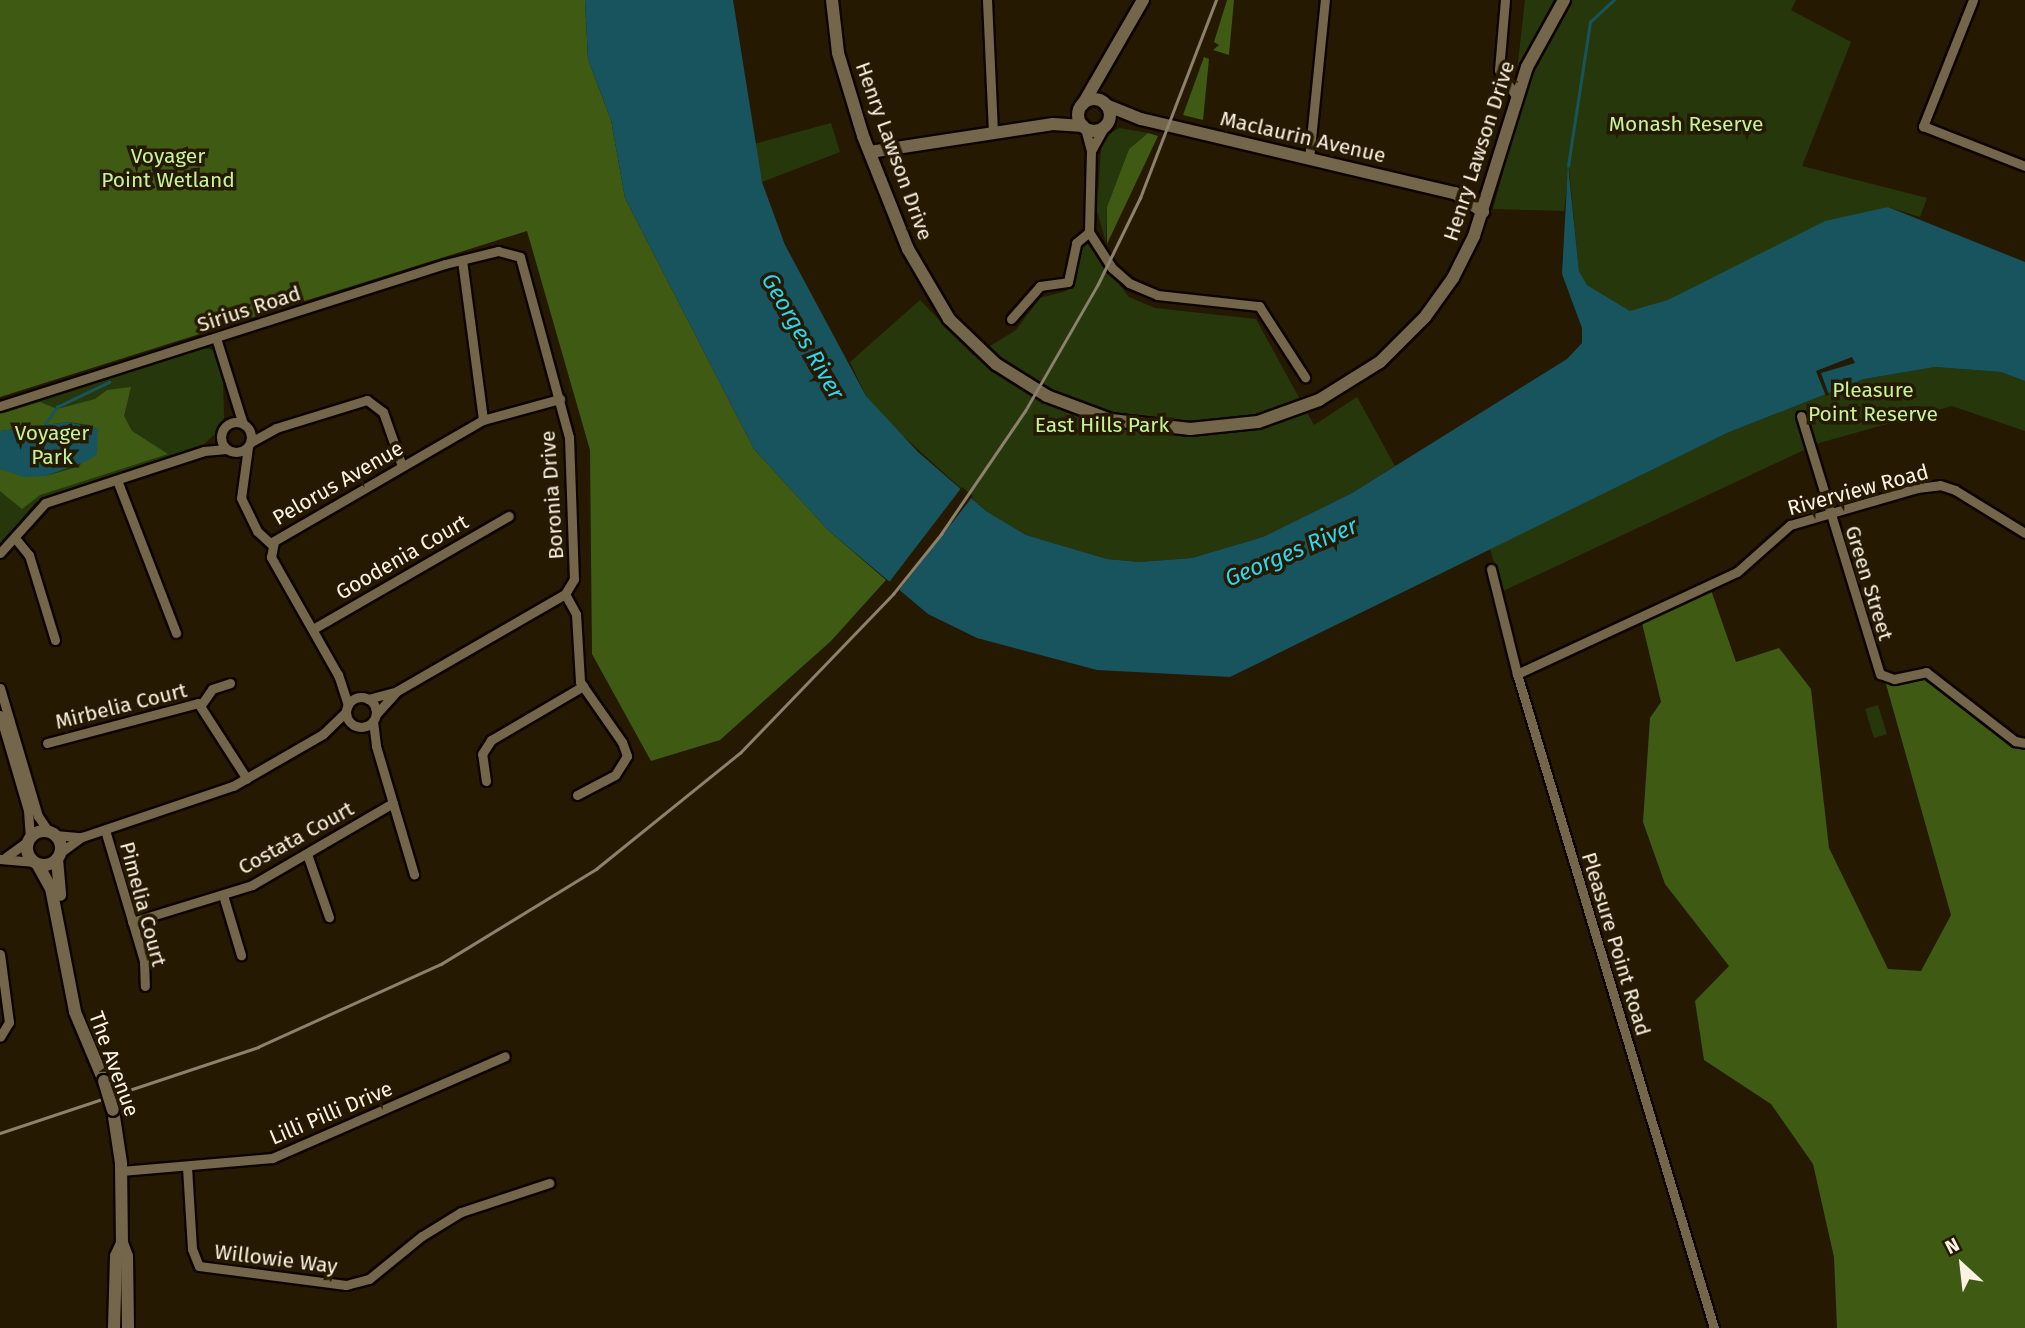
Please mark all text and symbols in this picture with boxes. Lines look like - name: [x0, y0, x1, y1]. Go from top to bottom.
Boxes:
- street label: Henry Lawson Drive: [850, 58, 938, 244]
- street label: Henry Lawson Drive: [1438, 58, 1520, 244]
- street label: Maclaurin Avenue: [1218, 106, 1388, 168]
- park label: Monash Reserve: [1609, 111, 1763, 137]
- park label: Voyager Point Wetland: [101, 143, 235, 193]
- water label: Georges River: [756, 268, 850, 404]
- street label: Sirius Road: [194, 280, 304, 338]
- park label: Pleasure Point Reserve: [1808, 377, 1938, 427]
- park label: East Hills Park: [1035, 412, 1169, 438]
- park label: Voyager Park: [15, 420, 89, 470]
- street label: Boronia Drive: [535, 430, 569, 560]
- street label: Pelorus Avenue: [268, 435, 408, 531]
- street label: Riverview Road: [1785, 459, 1931, 521]
- street label: Goodenia Court: [331, 509, 473, 605]
- water label: Georges River: [1221, 512, 1361, 592]
- street label: Green Street: [1840, 523, 1898, 643]
- street label: Mirbelia Court: [53, 677, 189, 735]
- street label: Costata Court: [234, 796, 358, 880]
- street label: Pimelia Court: [114, 839, 172, 969]
- street label: Pleasure Point Road: [1576, 849, 1656, 1039]
- street label: The Avenue: [83, 1008, 145, 1120]
- street label: Lilli Pilli Drive: [266, 1076, 396, 1150]
- north arrow: [1927, 1230, 1997, 1300]
- text: N: [1941, 1233, 1963, 1259]
- street label: Willowie Way: [213, 1239, 339, 1279]

